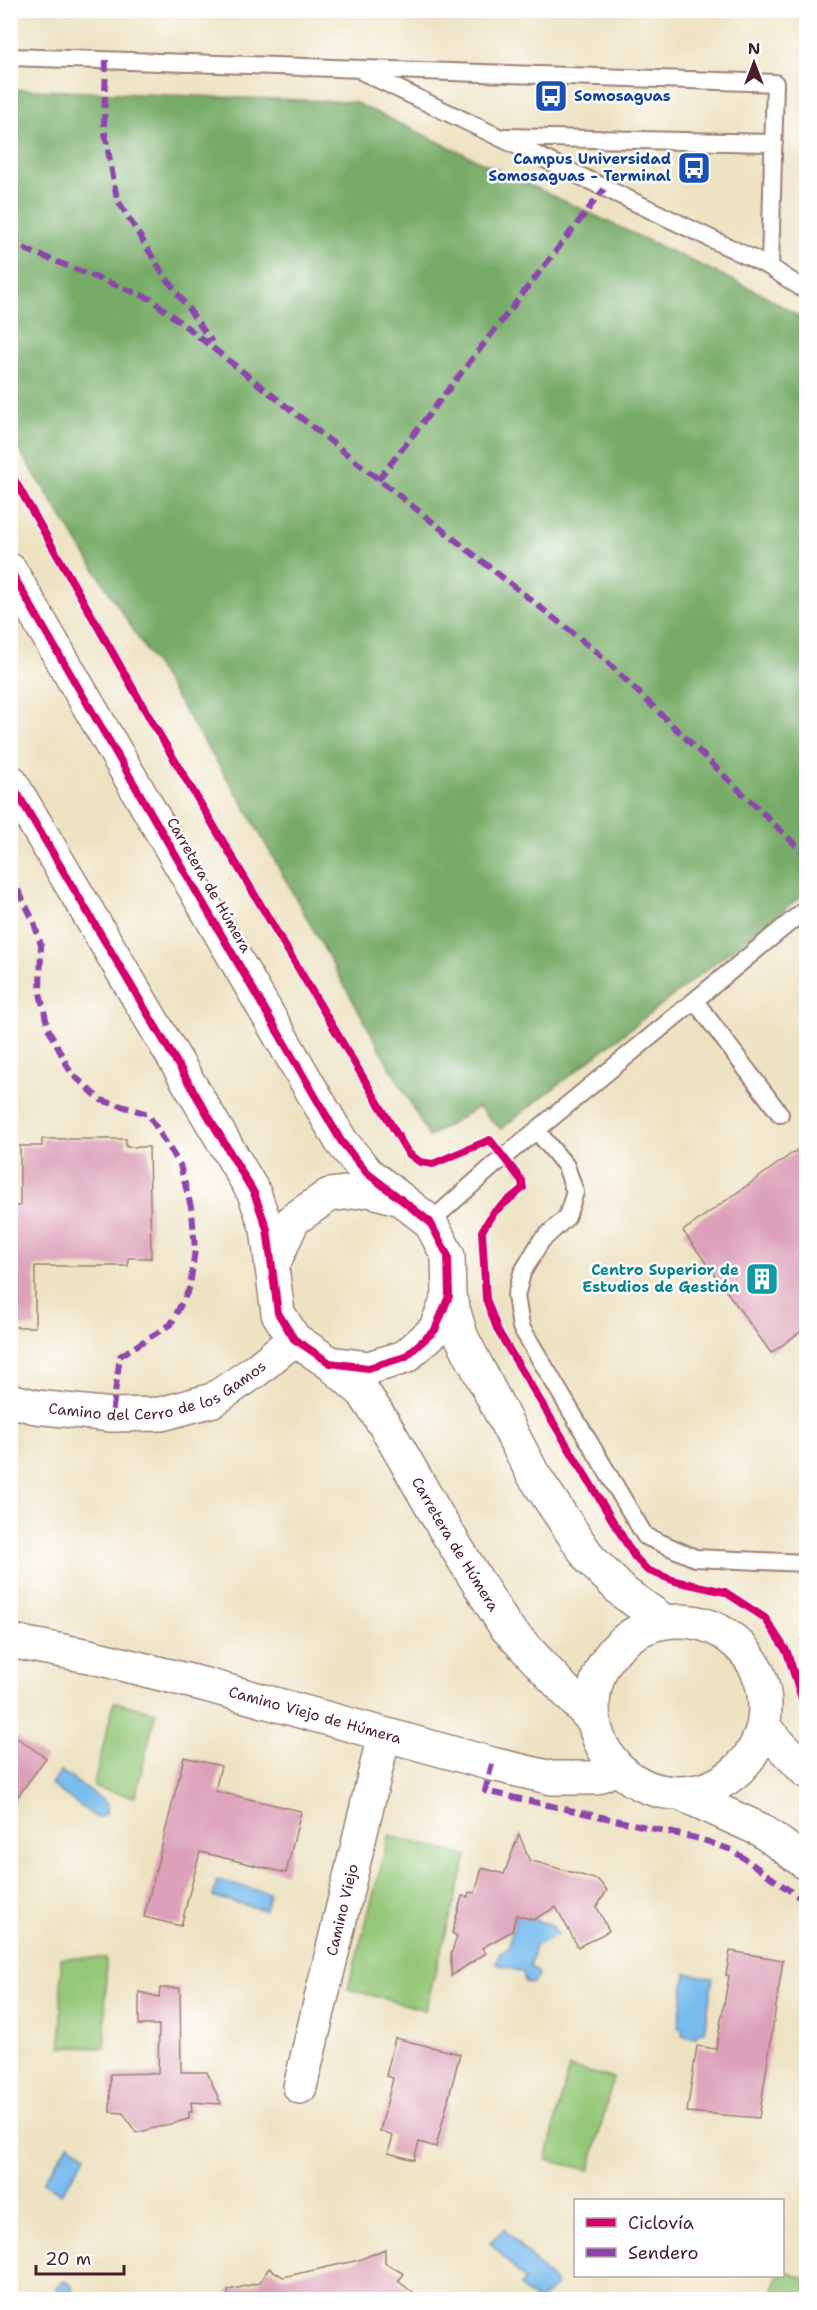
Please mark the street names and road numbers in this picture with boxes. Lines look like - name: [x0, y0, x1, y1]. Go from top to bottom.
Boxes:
- street label: Carretera de Húmera: [162, 814, 256, 957]
- street label: Camino del Cerro de los Gamos: [48, 1356, 270, 1425]
- street label: Carretera de Húmera: [407, 1474, 504, 1616]
- street label: Camino Viejo de Húmera: [226, 1682, 404, 1749]
- street label: Camino Viejo: [322, 1862, 363, 1958]

